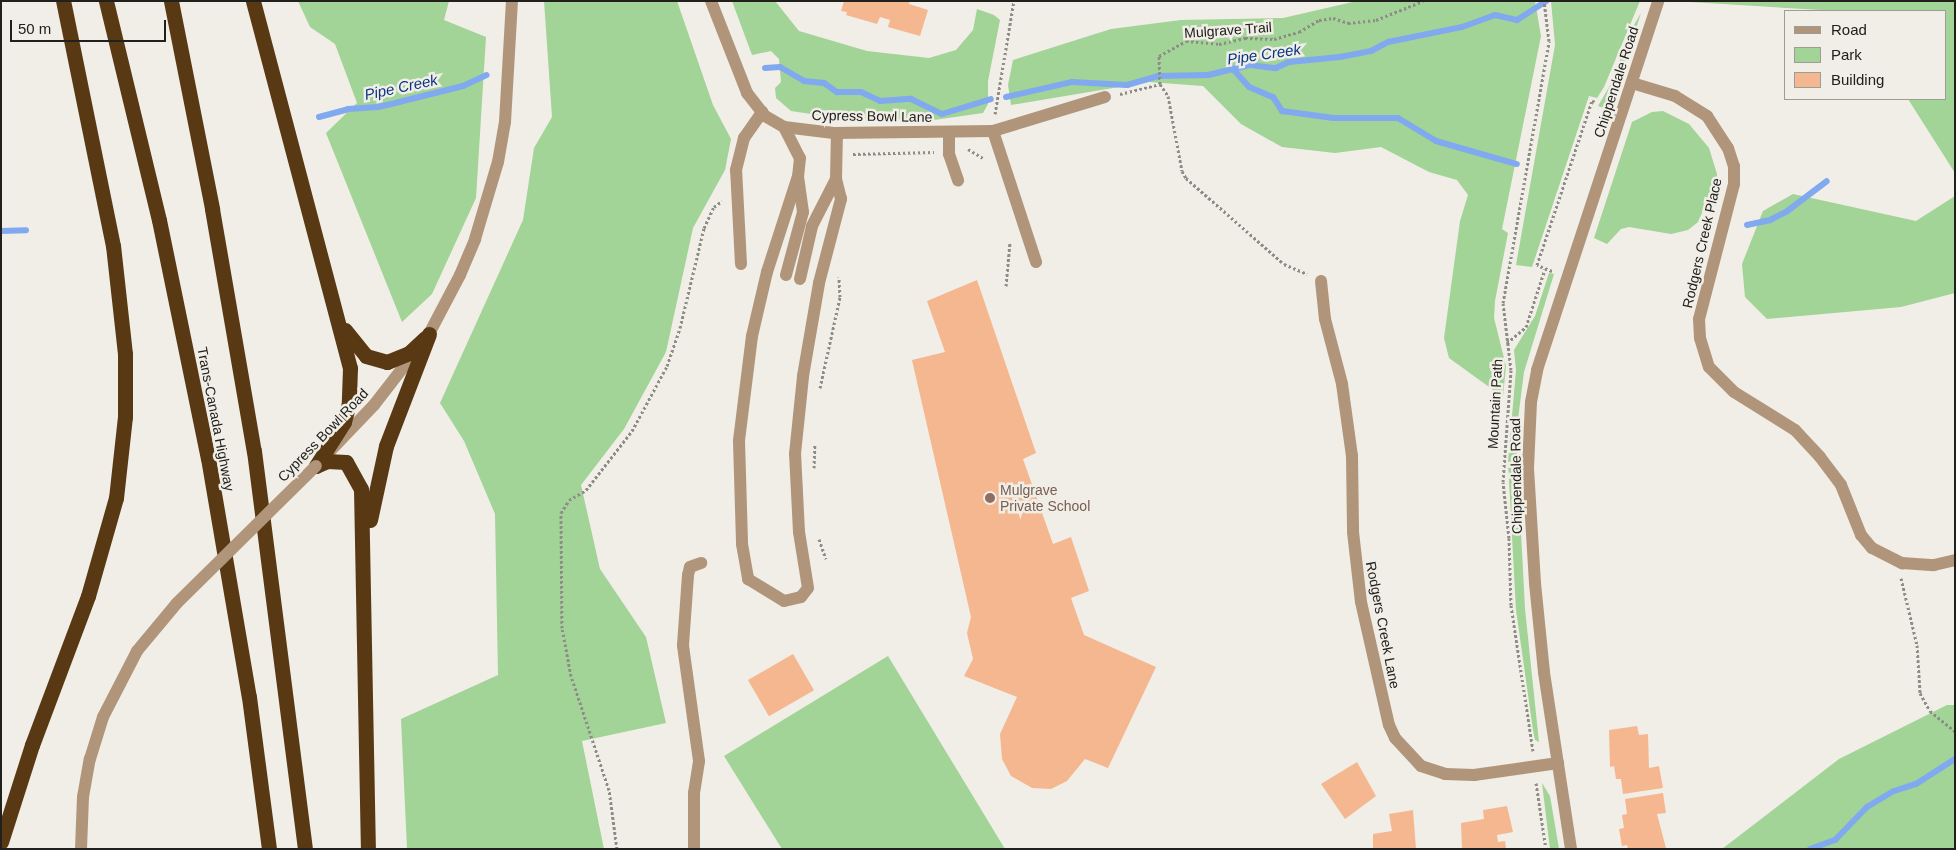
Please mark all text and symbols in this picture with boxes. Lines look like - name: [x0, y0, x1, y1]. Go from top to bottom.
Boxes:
- scale bar: [12, 10, 169, 42]
- legend: [1784, 10, 1946, 100]
- street label: Mulgrave Trail: [1183, 19, 1273, 41]
- text: 50 m: [18, 20, 51, 37]
- text: Road: [1831, 21, 1867, 38]
- street label: Chippendale Road: [1590, 24, 1642, 140]
- water label: Pipe Creek: [1226, 40, 1302, 68]
- text: Park: [1831, 46, 1862, 63]
- water label: Pipe Creek: [363, 70, 439, 104]
- text: Building: [1831, 71, 1884, 88]
- street label: Cypress Bowl Lane: [812, 107, 932, 125]
- street label: Rodgers Creek Place: [1679, 176, 1725, 310]
- street label: Trans-Canada Highway: [194, 345, 238, 493]
- street label: Mountain Path: [1484, 358, 1506, 450]
- street label: Cypress Bowl Road: [274, 385, 372, 485]
- street label: Chippendale Road: [1507, 418, 1525, 534]
- place label: Mulgrave Private School: [1000, 482, 1090, 514]
- marker: Mulgrave Private School: [984, 492, 996, 504]
- street label: Rodgers Creek Lane: [1362, 560, 1404, 690]

